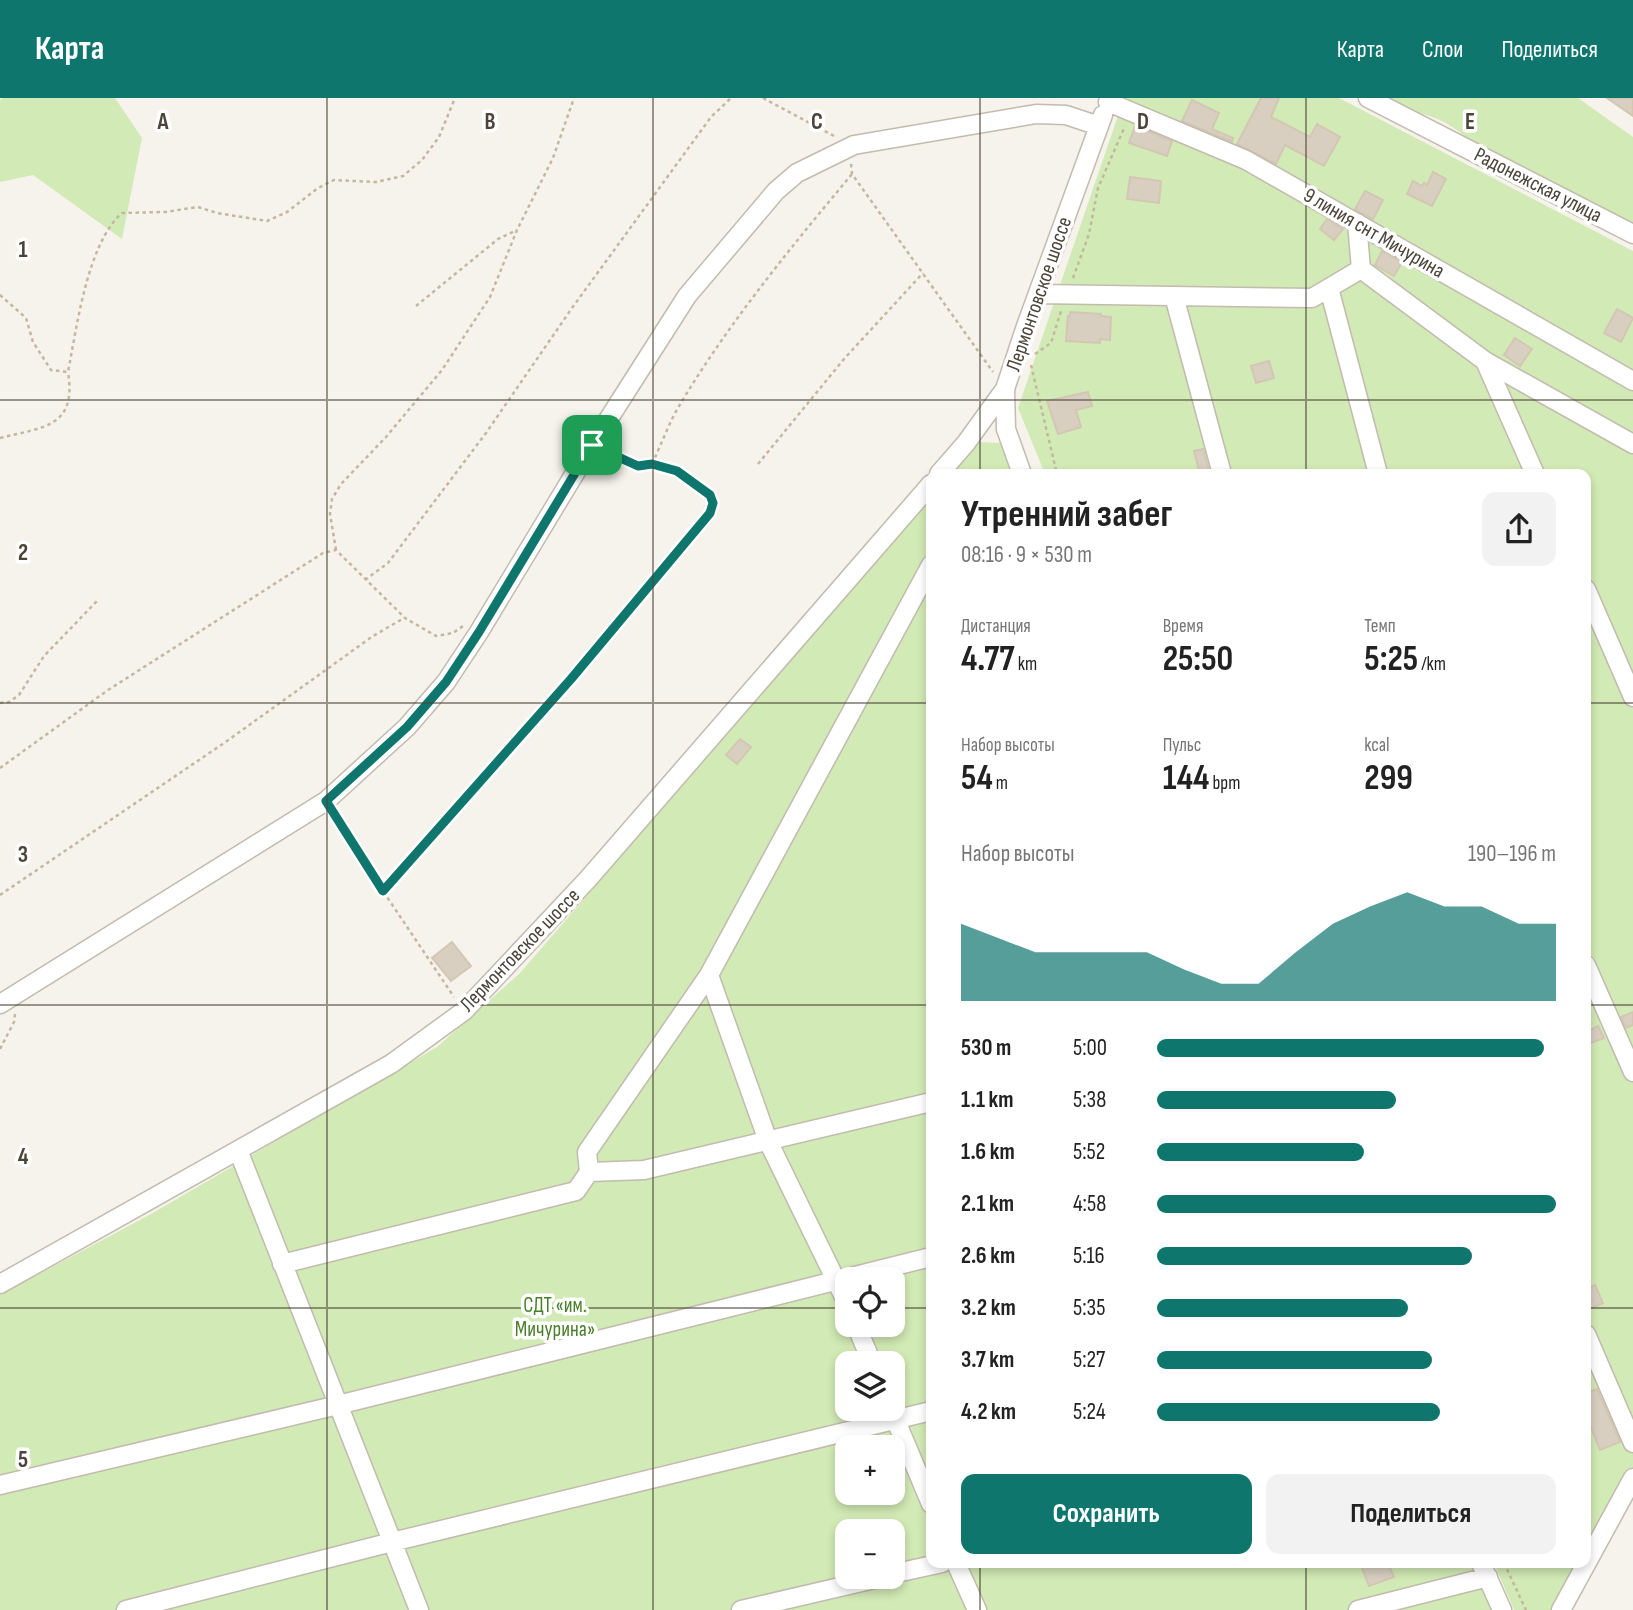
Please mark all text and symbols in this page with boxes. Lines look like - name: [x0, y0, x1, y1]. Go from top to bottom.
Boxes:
- text: Карта: [35, 29, 104, 69]
- text: Карта: [1337, 35, 1384, 64]
- text: Слои: [1422, 35, 1463, 64]
- text: Поделиться: [1501, 35, 1598, 64]
- text: A: [157, 108, 170, 136]
- text: B: [485, 108, 496, 136]
- text: C: [811, 108, 823, 136]
- text: D: [1137, 108, 1149, 136]
- text: E: [1465, 108, 1475, 136]
- street label: Радонежская улица: [1470, 142, 1606, 228]
- street label: 9 линия снт Мичурина: [1299, 183, 1449, 283]
- street label: Лермонтовское шоссе: [1001, 213, 1077, 375]
- text: 1: [18, 236, 28, 264]
- pin: [562, 415, 622, 475]
- icon: arrive: [573, 426, 611, 464]
- text: Утренний забег: [961, 492, 1172, 537]
- button: share: [1482, 492, 1556, 566]
- text: 2: [18, 539, 28, 567]
- text: 08:16 · 9 × 530 m: [961, 541, 1092, 569]
- text: Дистанция: [961, 615, 1031, 638]
- text: Время: [1163, 615, 1203, 638]
- text: Темп: [1364, 615, 1396, 638]
- text: 4.77: [961, 638, 1015, 681]
- text: 25:50: [1163, 638, 1233, 681]
- text: 5:25: [1364, 638, 1418, 681]
- text: km: [1015, 653, 1037, 676]
- text: /km: [1418, 653, 1446, 676]
- text: Набор высоты: [961, 734, 1055, 757]
- text: Пульс: [1163, 734, 1201, 757]
- text: kcal: [1364, 734, 1389, 757]
- text: 54: [961, 757, 993, 800]
- text: 144: [1163, 757, 1209, 800]
- text: 299: [1364, 757, 1413, 800]
- text: m: [993, 772, 1008, 795]
- text: bpm: [1209, 772, 1240, 795]
- text: Набор высоты: [961, 840, 1074, 868]
- text: 190–196 m: [1468, 840, 1556, 868]
- text: 3: [18, 841, 28, 869]
- street label: Лермонтовское шоссе: [455, 883, 585, 1017]
- text: 530 m: [961, 1034, 1011, 1062]
- text: 5:00: [1073, 1034, 1107, 1062]
- text: 1.1 km: [961, 1086, 1014, 1114]
- text: 5:38: [1073, 1086, 1106, 1114]
- text: 1.6 km: [961, 1138, 1015, 1166]
- text: 5:52: [1073, 1138, 1105, 1166]
- text: 4: [18, 1143, 29, 1171]
- text: 2.1 km: [961, 1190, 1014, 1218]
- text: 4:58: [1073, 1190, 1106, 1218]
- text: 2.6 km: [961, 1242, 1015, 1270]
- text: 5:16: [1073, 1242, 1105, 1270]
- map controls: [835, 1267, 905, 1589]
- button: locate: [835, 1267, 905, 1337]
- park label: СДТ «им. Мичурина»: [515, 1293, 595, 1342]
- text: 3.2 km: [961, 1294, 1016, 1322]
- text: 5:35: [1073, 1294, 1105, 1322]
- text: 3.7 km: [961, 1346, 1014, 1374]
- text: 5:27: [1073, 1346, 1105, 1374]
- button: layers: [835, 1351, 905, 1421]
- text: 4.2 km: [961, 1398, 1016, 1426]
- text: 5:24: [1073, 1398, 1106, 1426]
- button: +: [835, 1435, 905, 1505]
- text: 5: [18, 1446, 28, 1474]
- button: Сохранить: [961, 1474, 1252, 1554]
- button: Поделиться: [1266, 1474, 1556, 1554]
- button: −: [835, 1519, 905, 1589]

